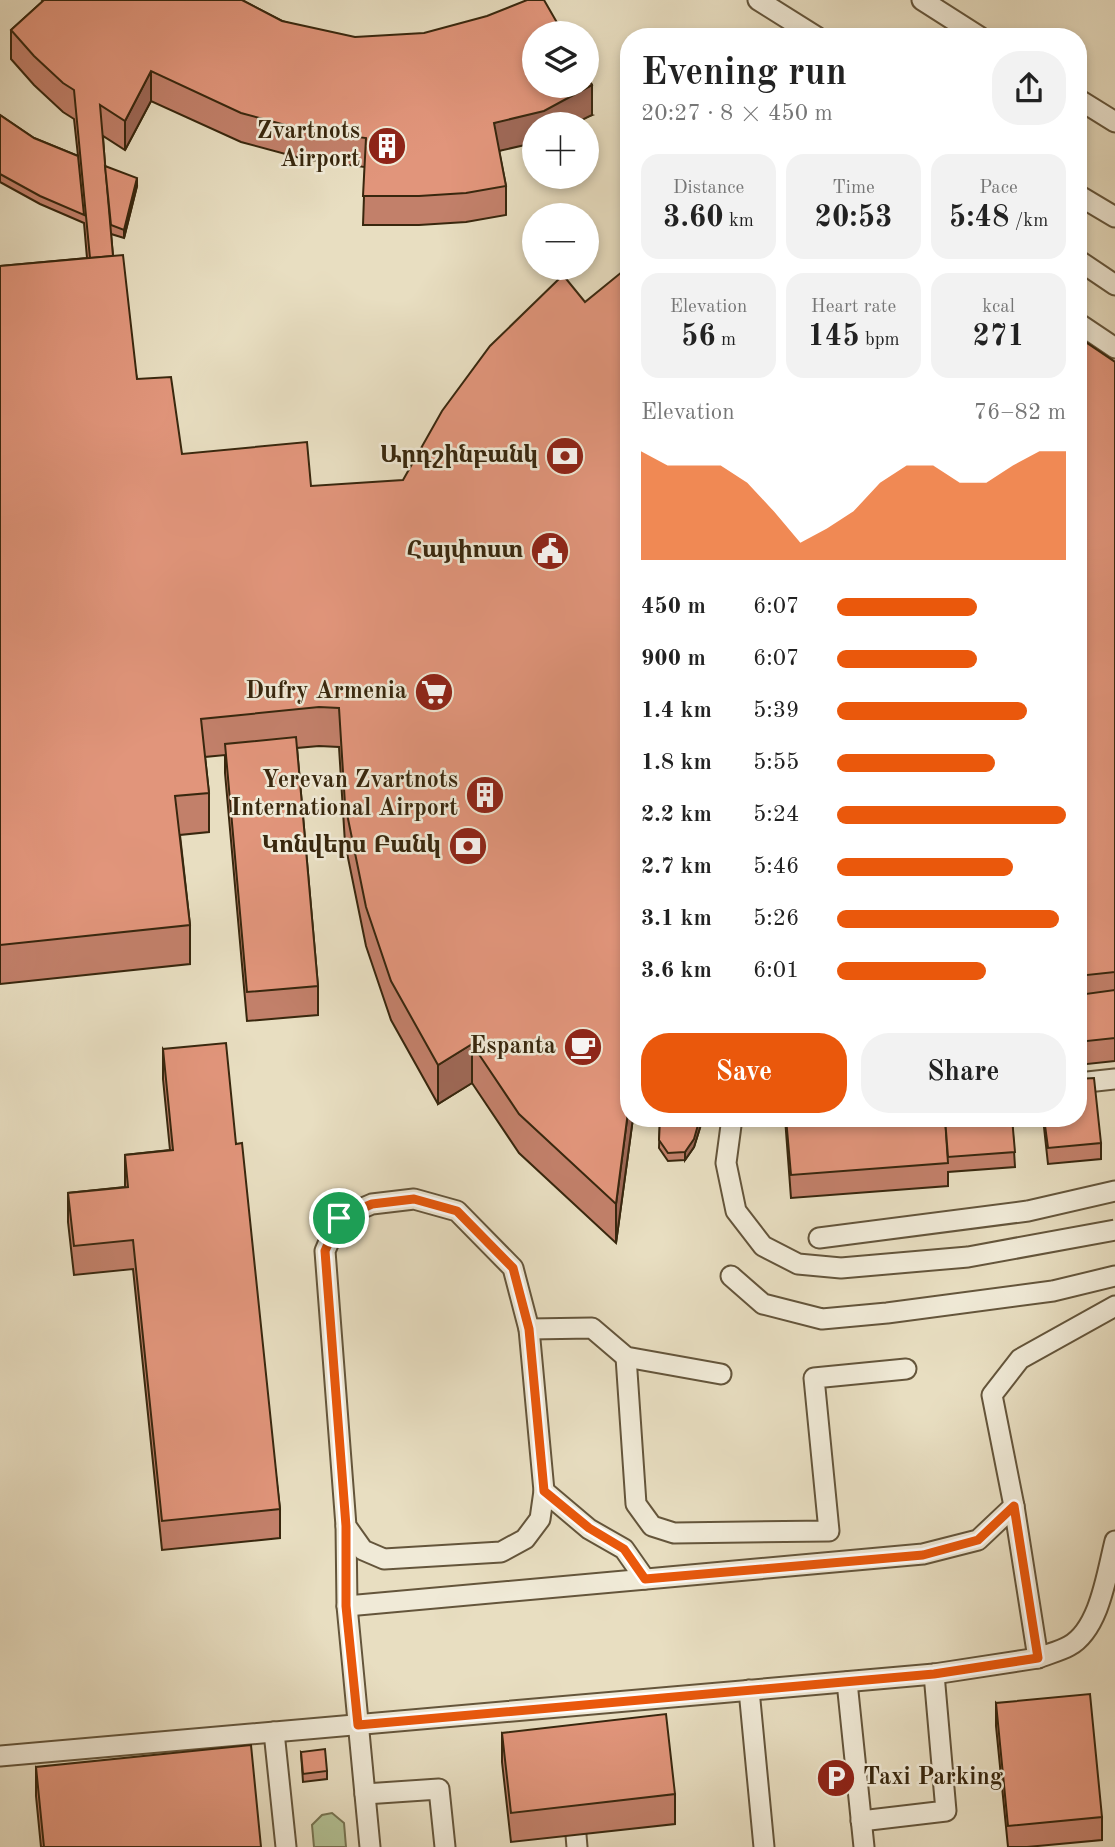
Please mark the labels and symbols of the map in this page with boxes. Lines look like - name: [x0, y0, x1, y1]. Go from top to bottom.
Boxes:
- place label: Zvartnots Airport: [257, 120, 360, 172]
- building icon: Zvartnots Airport: [366, 125, 408, 167]
- bank icon: Արդշինբանկ: [544, 435, 586, 477]
- place label: Արդշինբանկ: [380, 444, 538, 468]
- public building icon: Հայփոստ: [529, 530, 571, 572]
- place label: Հայփոստ: [407, 539, 523, 563]
- supermarket icon: Dufry Armenia: [413, 671, 455, 713]
- place label: Dufry Armenia: [245, 680, 407, 704]
- place label: Yerevan Zvartnots International Airport: [231, 769, 458, 821]
- building icon: Yerevan Zvartnots International Airport: [464, 774, 506, 816]
- bank icon: Կոնվերս Բանկ: [447, 825, 489, 867]
- place label: Կոնվերս Բանկ: [261, 834, 441, 858]
- cafe icon: Espanta: [562, 1026, 604, 1068]
- place label: Espanta: [470, 1035, 556, 1059]
- pin: [309, 1188, 369, 1248]
- parking icon: Taxi Parking: [815, 1757, 857, 1799]
- place label: Taxi Parking: [863, 1766, 1004, 1790]

